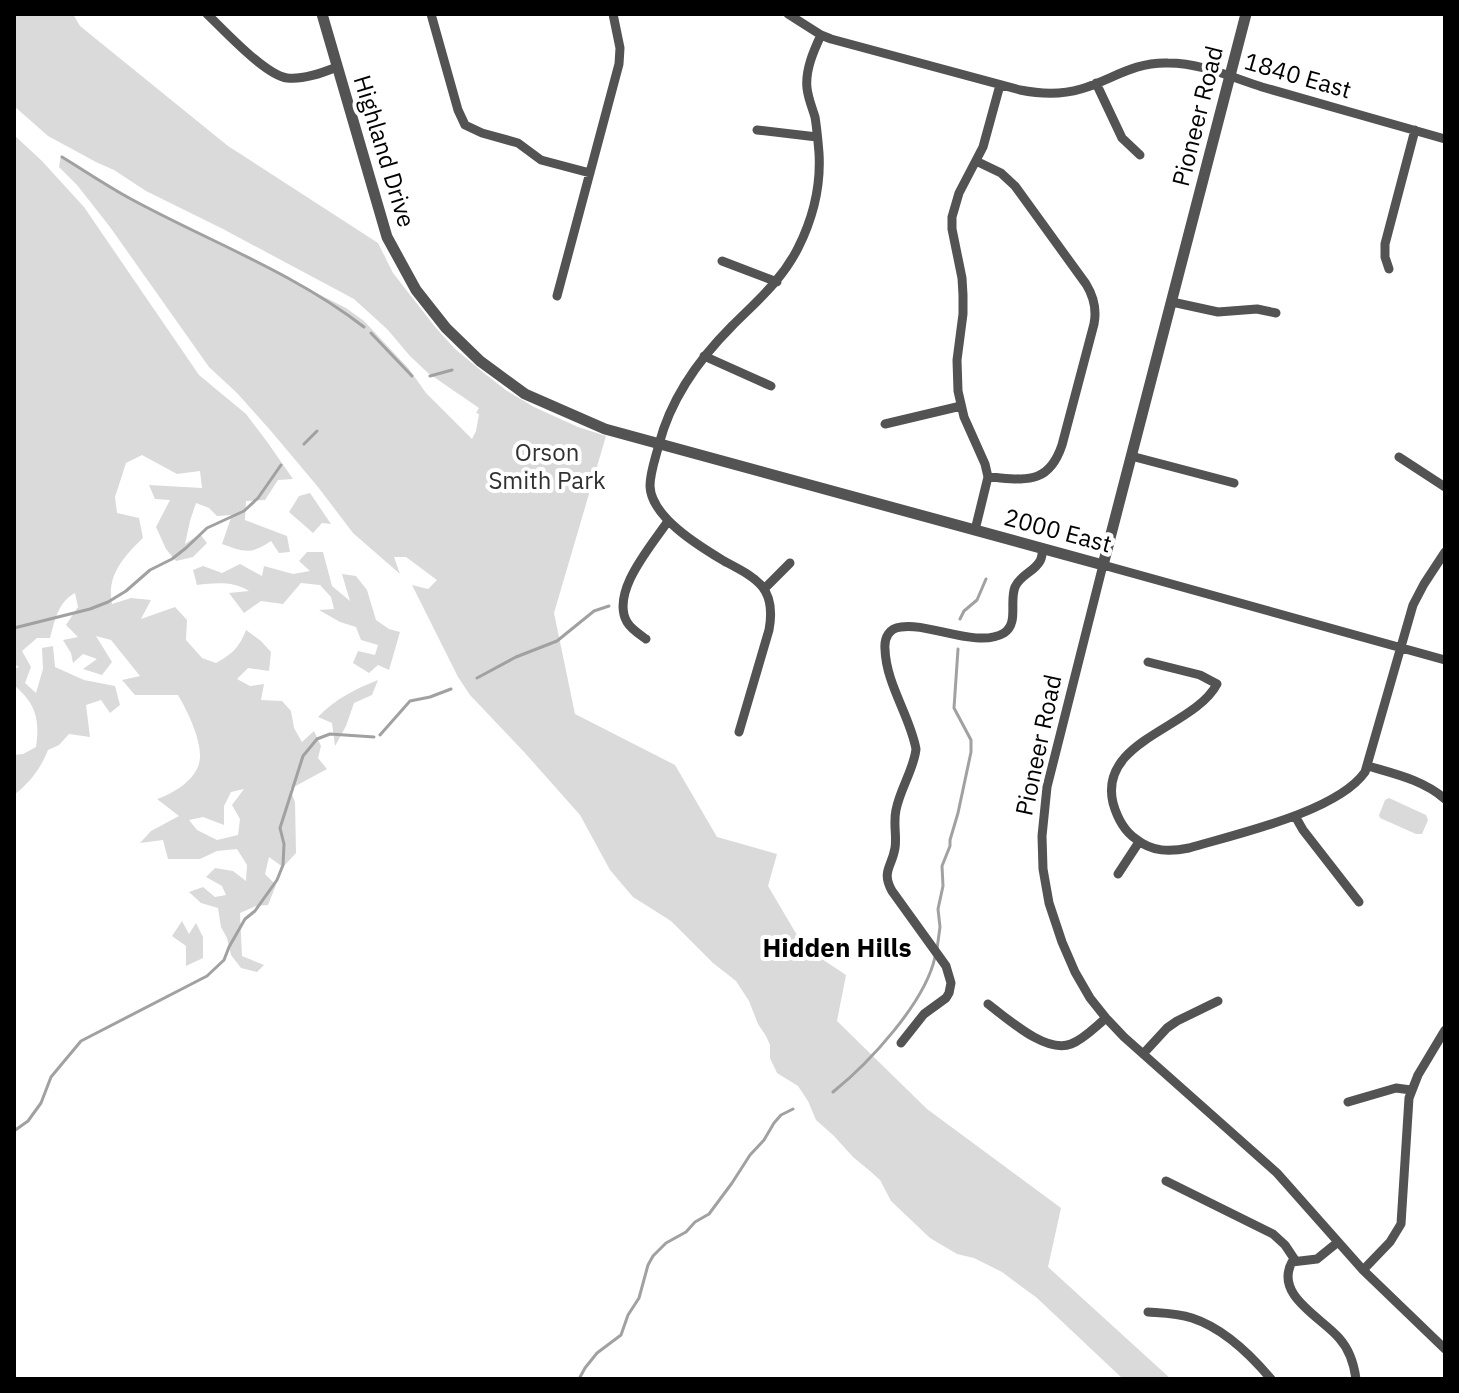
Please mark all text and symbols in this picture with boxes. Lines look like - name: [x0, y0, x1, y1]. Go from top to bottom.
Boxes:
- street label: Pioneer Road: [1164, 42, 1230, 190]
- street label: 1840 East: [1241, 44, 1355, 106]
- street label: Highland Drive: [347, 71, 423, 231]
- park label: Orson Smith Park: [488, 436, 606, 496]
- street label: 2000 East: [1001, 500, 1115, 560]
- street label: Pioneer Road: [1007, 671, 1069, 819]
- district label: Hidden Hills: [762, 930, 912, 964]

